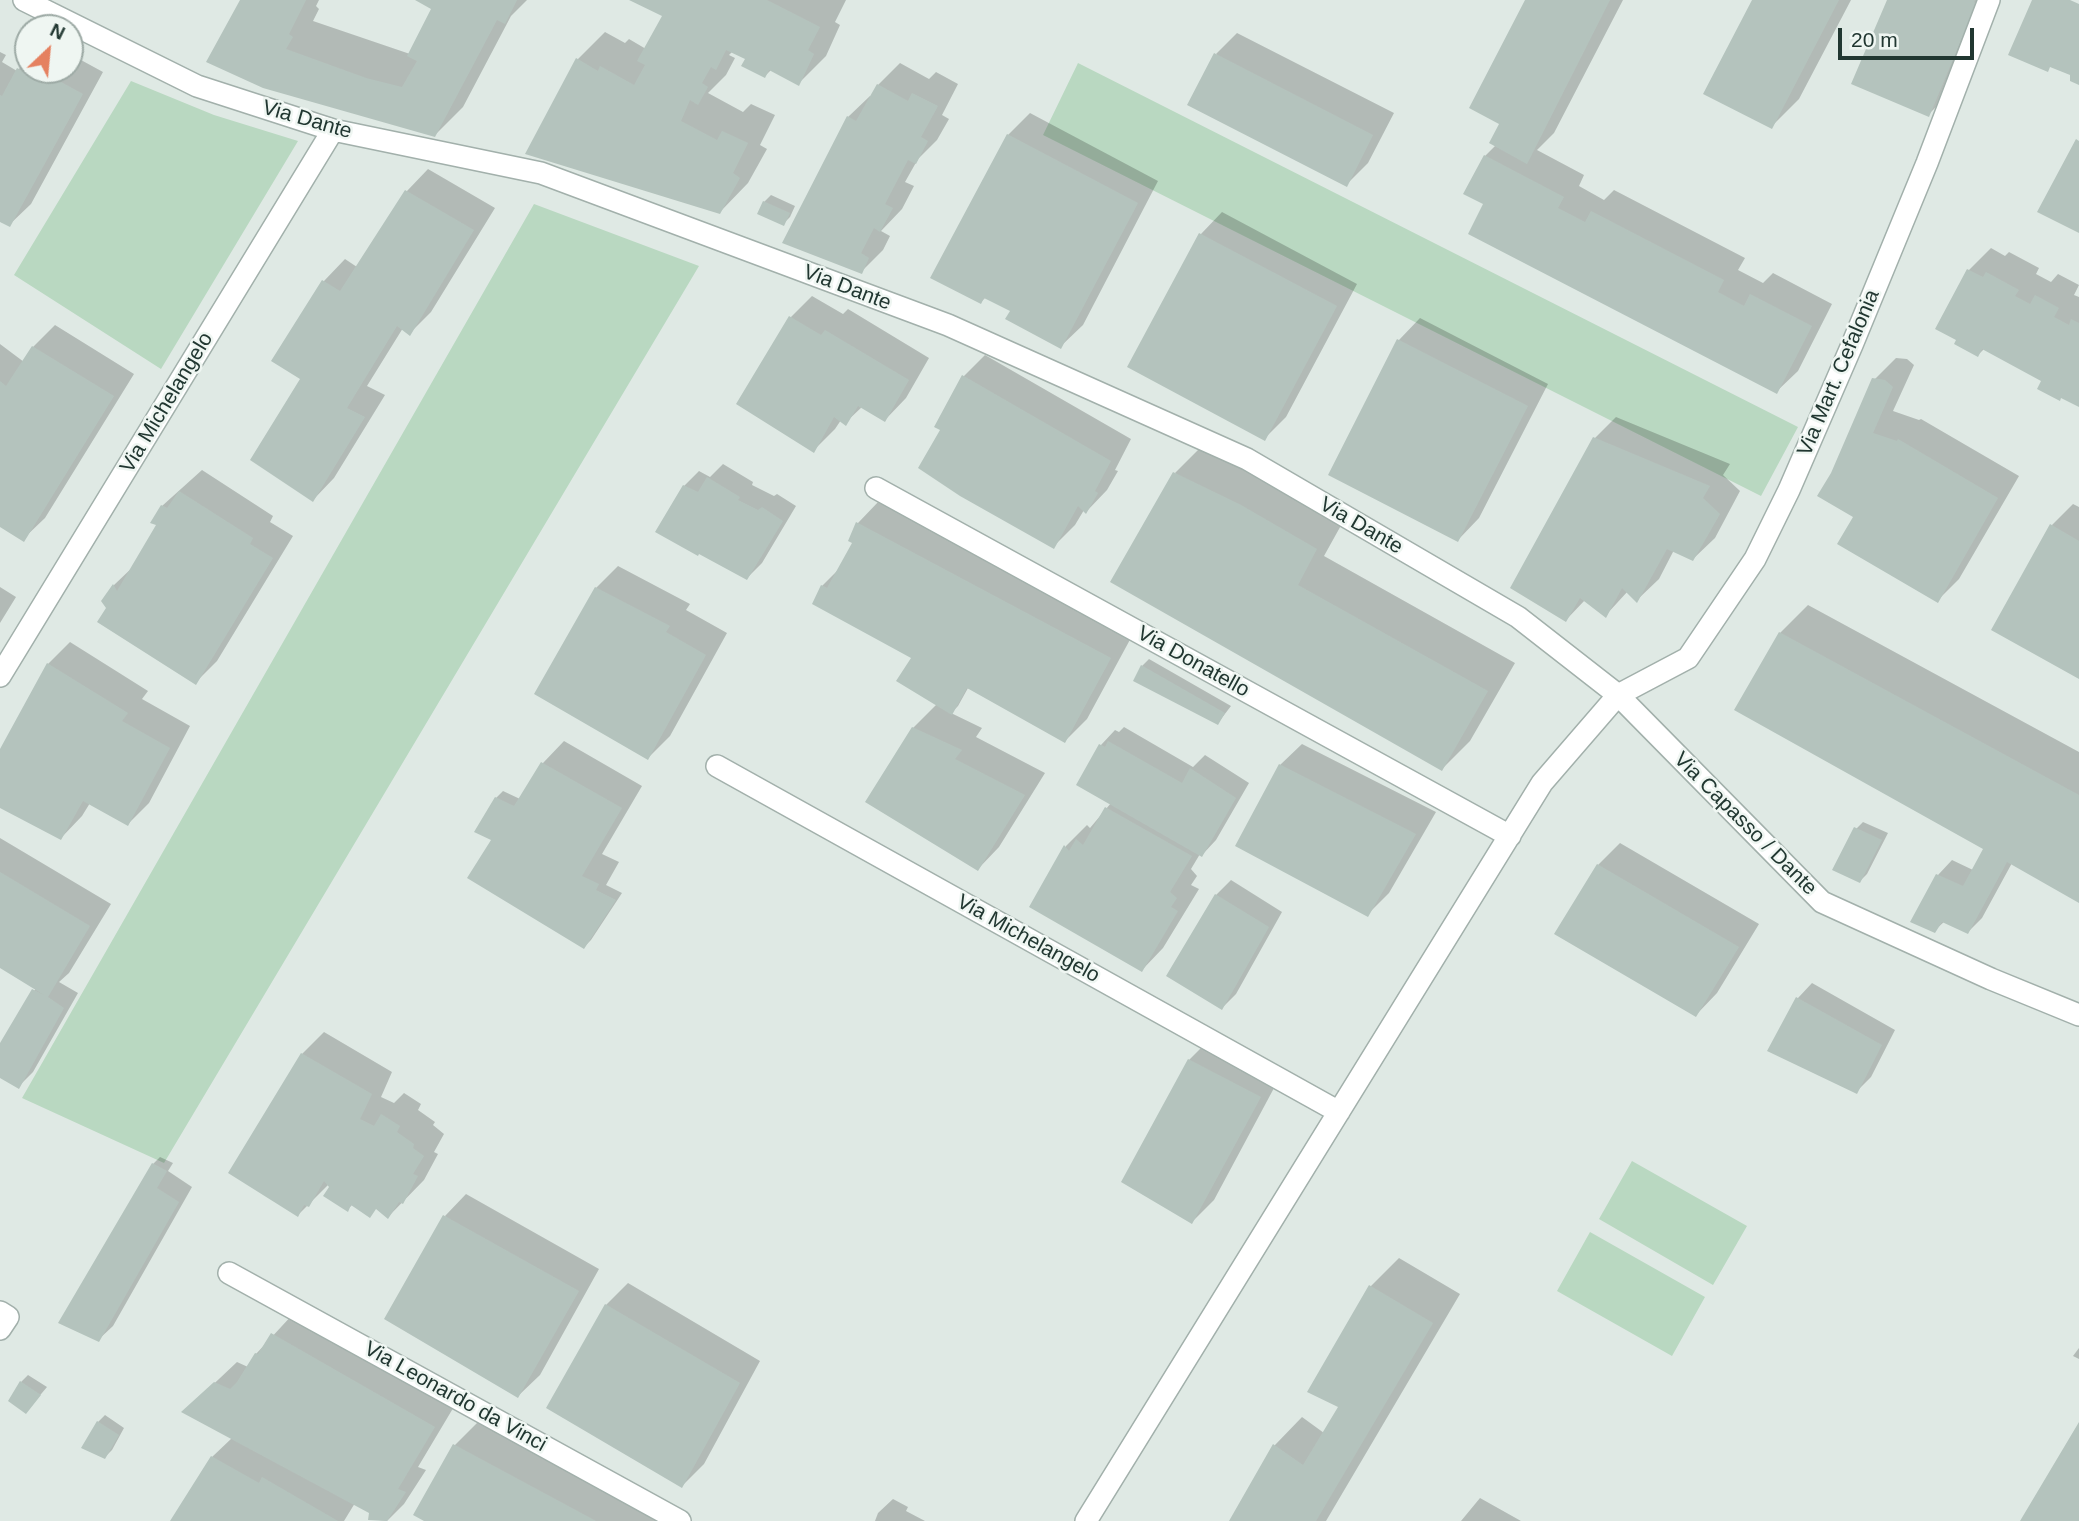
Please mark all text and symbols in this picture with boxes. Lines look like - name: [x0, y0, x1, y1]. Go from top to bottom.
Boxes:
- north arrow: [14, 14, 84, 84]
- scale bar: [1841, 14, 1978, 58]
- text: N: [47, 19, 68, 44]
- text: 20 m: [1851, 28, 1898, 51]
- street label: Via Dante: [259, 95, 355, 145]
- street label: Via Dante: [800, 260, 894, 316]
- street label: Via Mart. Cefalonia: [1793, 286, 1885, 460]
- street label: Via Michelangelo: [115, 328, 219, 478]
- street label: Via Dante: [1315, 492, 1407, 560]
- street label: Via Donatello: [1132, 621, 1254, 703]
- street label: Via Capasso / Dante: [1668, 747, 1822, 901]
- street label: Via Michelangelo: [952, 889, 1104, 989]
- street label: Via Leonardo da Vinci: [359, 1336, 551, 1458]

